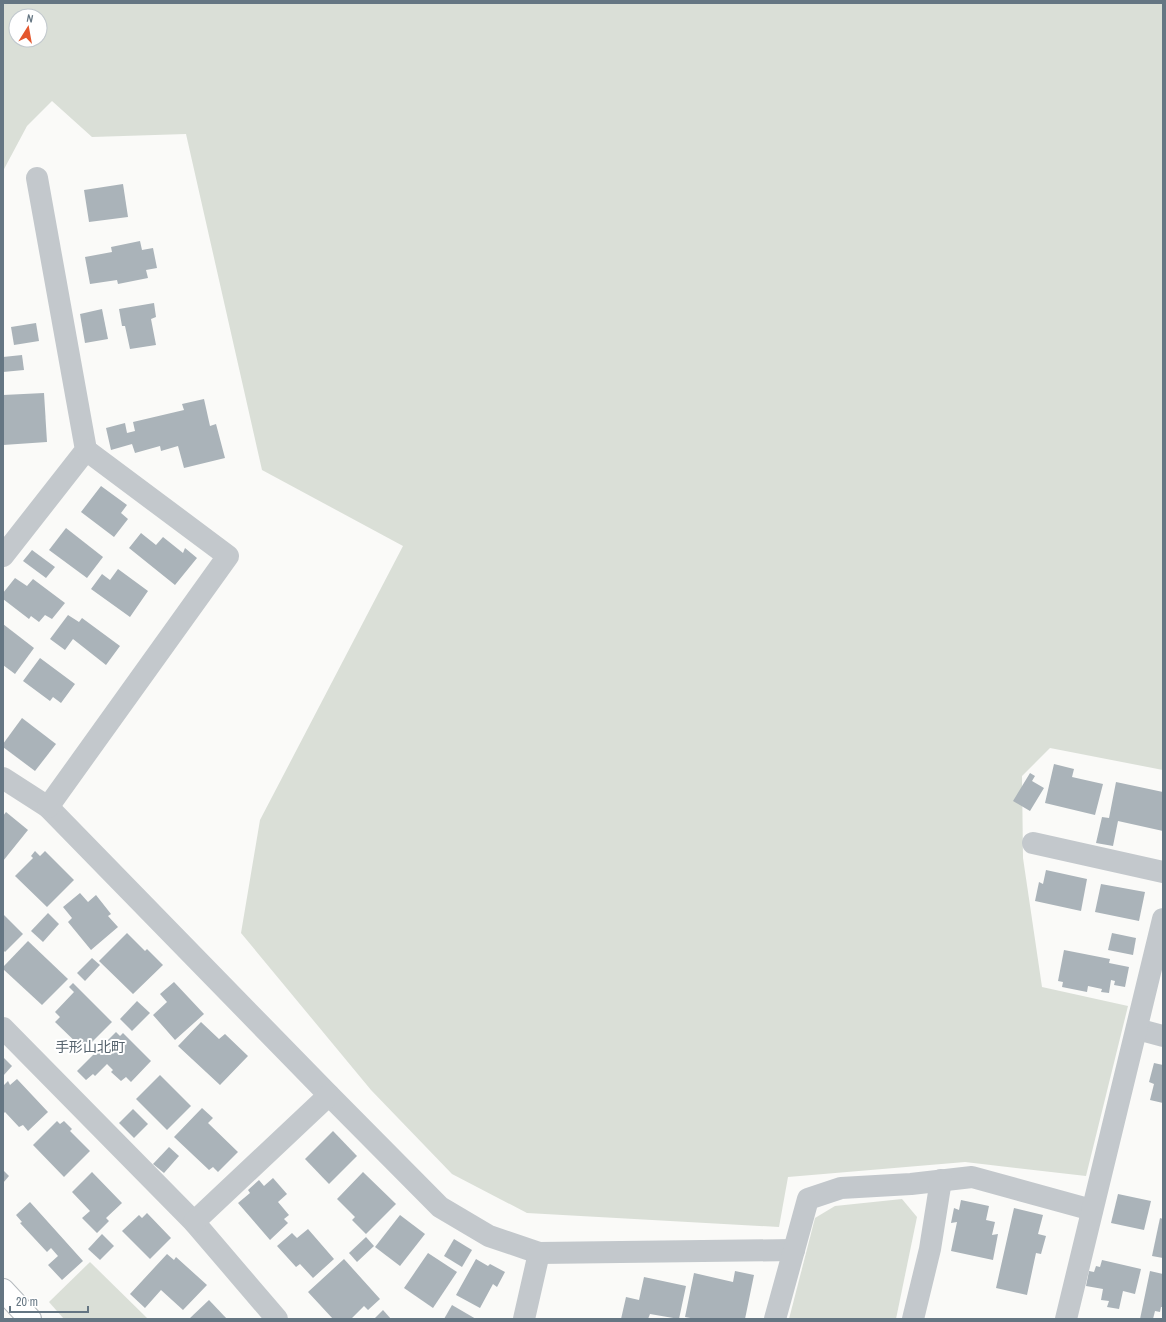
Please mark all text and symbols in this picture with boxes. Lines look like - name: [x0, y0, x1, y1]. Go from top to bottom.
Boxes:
- north arrow: [8, 8, 48, 48]
- text: N: [25, 11, 34, 26]
- district label: 手形山北町: [55, 1038, 125, 1056]
- scale bar: [10, 1288, 88, 1314]
- text: 20 m: [16, 1294, 38, 1310]

